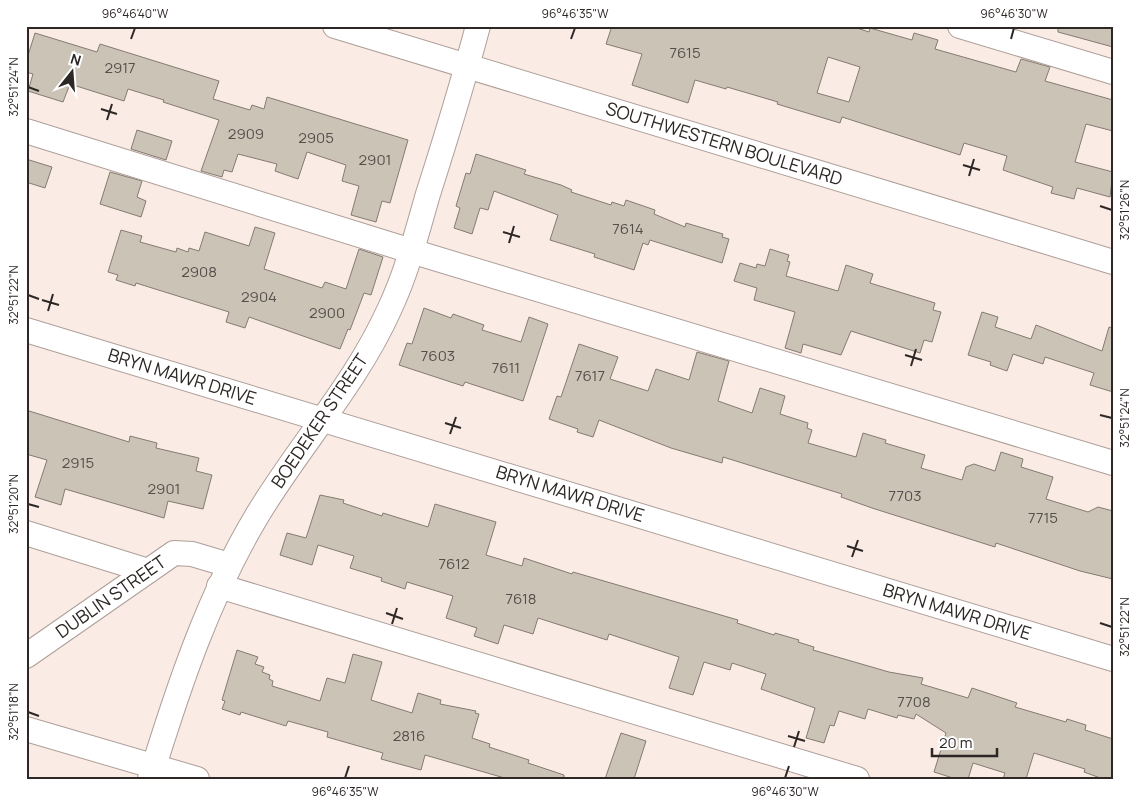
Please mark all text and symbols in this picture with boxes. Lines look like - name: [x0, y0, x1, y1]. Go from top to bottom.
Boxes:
- text: 96°46'40"W: [102, 5, 169, 22]
- text: 96°46'35"W: [542, 5, 609, 22]
- text: 96°46'30"W: [980, 5, 1048, 22]
- house number: 7615: [669, 42, 701, 63]
- north arrow: [48, 48, 98, 98]
- text: N: [68, 49, 84, 70]
- text: 32°51'24"N: [5, 57, 22, 117]
- house number: 2917: [104, 57, 136, 78]
- street label: SOUTHWESTERN BOULEVARD: [603, 96, 846, 191]
- house number: 2909: [228, 123, 264, 144]
- house number: 2905: [298, 127, 334, 148]
- house number: 2901: [359, 149, 391, 170]
- text: 32°51'26"N: [1116, 180, 1133, 240]
- house number: 7614: [612, 218, 644, 239]
- house number: 2908: [181, 261, 217, 282]
- text: 32°51'22"N: [5, 265, 22, 325]
- house number: 2904: [241, 286, 277, 307]
- house number: 2900: [309, 302, 345, 323]
- street label: BRYN MAWR DRIVE: [105, 342, 259, 410]
- house number: 7603: [421, 345, 455, 366]
- street label: BOEDEKER STREET: [265, 348, 373, 492]
- house number: 7611: [492, 357, 520, 378]
- house number: 7617: [575, 365, 605, 386]
- text: 32°51'24"N: [1116, 388, 1133, 448]
- house number: 2915: [62, 452, 94, 473]
- street label: BRYN MAWR DRIVE: [493, 459, 647, 527]
- text: 32°51'20"N: [5, 474, 22, 534]
- house number: 2901: [148, 478, 180, 499]
- house number: 7703: [889, 485, 921, 506]
- house number: 7715: [1028, 507, 1058, 528]
- street label: DUBLIN STREET: [50, 549, 171, 643]
- house number: 7612: [438, 553, 470, 574]
- street label: BRYN MAWR DRIVE: [880, 577, 1034, 645]
- house number: 7618: [505, 588, 537, 609]
- text: 32°51'22"N: [1116, 597, 1133, 657]
- text: 32°51'18"N: [5, 683, 22, 741]
- house number: 7708: [897, 691, 931, 712]
- house number: 2816: [393, 725, 425, 746]
- scale bar: [932, 725, 996, 757]
- text: 20 m: [939, 732, 972, 753]
- text: 96°46'35"W: [312, 783, 379, 800]
- text: 96°46'30"W: [751, 783, 819, 800]

